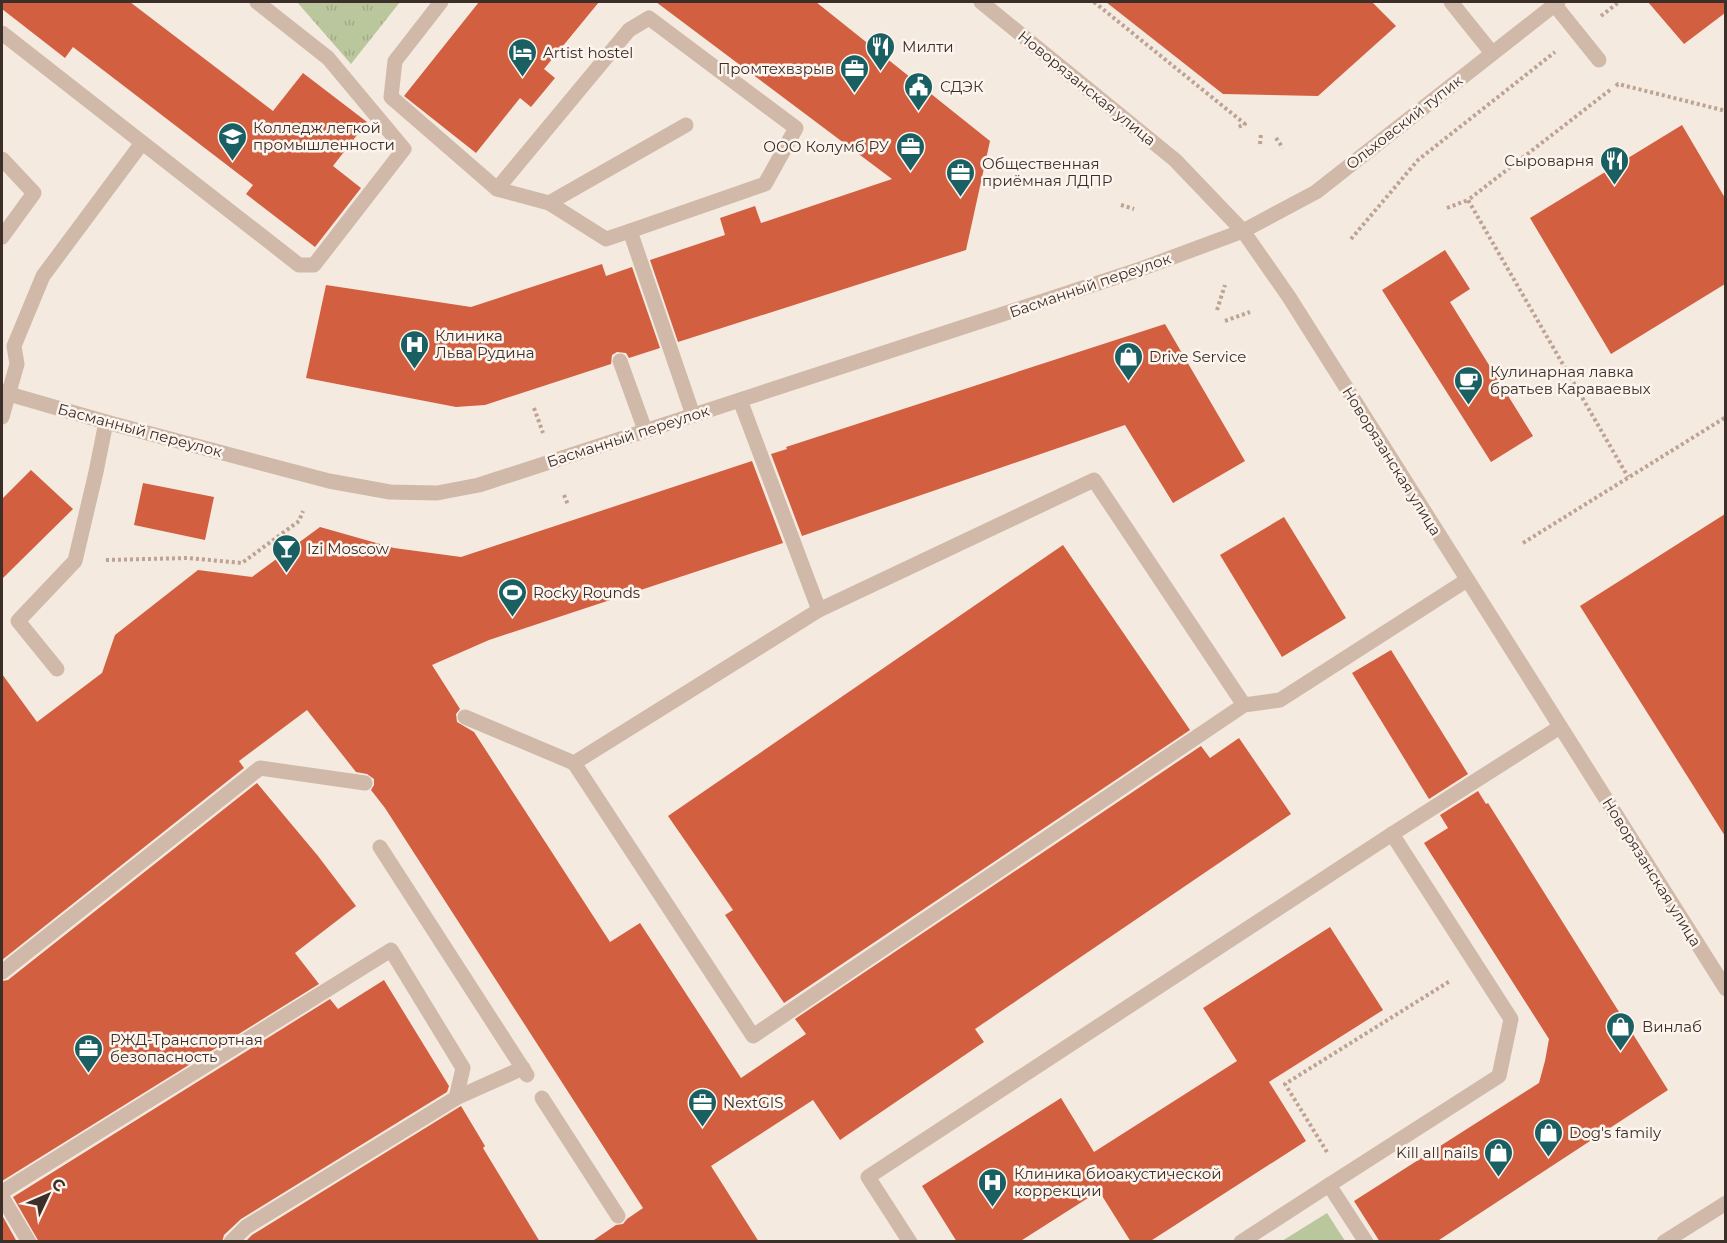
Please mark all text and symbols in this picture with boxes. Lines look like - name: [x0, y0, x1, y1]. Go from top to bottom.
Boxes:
- street label: Новорязанская улица: [1014, 26, 1160, 150]
- restaurant icon: Милти: [865, 30, 897, 72]
- hotel icon: Artist hostel: [506, 36, 538, 78]
- place label: Милти: [902, 37, 954, 56]
- place label: Artist hostel: [543, 43, 633, 62]
- office icon: Промтехвзрыв: [839, 52, 871, 94]
- place label: Промтехвзрыв: [718, 59, 834, 78]
- public building icon: СДЭК: [903, 70, 935, 112]
- street label: Ольховский тупик: [1342, 70, 1466, 173]
- place label: СДЭК: [940, 77, 984, 96]
- place label: Колледж легкой промышленности: [253, 118, 395, 154]
- school or university icon: Колледж легкой промышленности: [216, 120, 248, 162]
- office icon: ООО Колумб РУ: [894, 130, 926, 172]
- place label: ООО Колумб РУ: [763, 137, 890, 156]
- restaurant icon: Сыроварня: [1599, 144, 1631, 186]
- place label: Сыроварня: [1504, 151, 1594, 170]
- place label: Общественная приёмная ЛДПР: [982, 154, 1112, 190]
- office icon: Общественная приёмная ЛДПР: [945, 156, 977, 198]
- street label: Басманный переулок: [1007, 248, 1173, 322]
- place label: Клиника Льва Рудина: [435, 326, 535, 362]
- hospital icon: Клиника Льва Рудина: [398, 328, 430, 370]
- shop icon: Drive Service: [1112, 340, 1144, 382]
- place label: Drive Service: [1149, 347, 1246, 366]
- place label: Кулинарная лавка братьев Караваевых: [1490, 362, 1651, 398]
- cafe icon: Кулинарная лавка братьев Караваевых: [1453, 364, 1485, 406]
- street label: Новорязанская улица: [1338, 383, 1446, 539]
- street label: Басманный переулок: [56, 399, 225, 461]
- street label: Басманный переулок: [544, 401, 712, 471]
- bar icon: Izi Moscow: [270, 532, 302, 574]
- place label: Izi Moscow: [307, 539, 390, 558]
- sports icon: Rocky Rounds: [496, 576, 528, 618]
- place label: Rocky Rounds: [533, 583, 640, 602]
- street label: Новорязанская улица: [1598, 794, 1706, 950]
- shop icon: Винлаб: [1605, 1010, 1637, 1052]
- place label: Винлаб: [1642, 1017, 1702, 1036]
- place label: РЖД-Транспортная безопасность: [110, 1030, 263, 1066]
- office icon: РЖД-Транспортная безопасность: [73, 1032, 105, 1074]
- office icon: NextGIS: [686, 1086, 718, 1128]
- place label: NextGIS: [723, 1093, 783, 1112]
- shop icon: Dog's family: [1532, 1116, 1564, 1158]
- place label: Dog's family: [1569, 1123, 1662, 1142]
- shop icon: Kill all nails: [1483, 1136, 1515, 1178]
- place label: Kill all nails: [1396, 1143, 1478, 1162]
- place label: Клиника биоакустической коррекции: [1014, 1164, 1222, 1200]
- north arrow: [18, 1165, 78, 1225]
- hospital icon: Клиника биоакустической коррекции: [977, 1166, 1009, 1208]
- text: С: [48, 1174, 70, 1196]

